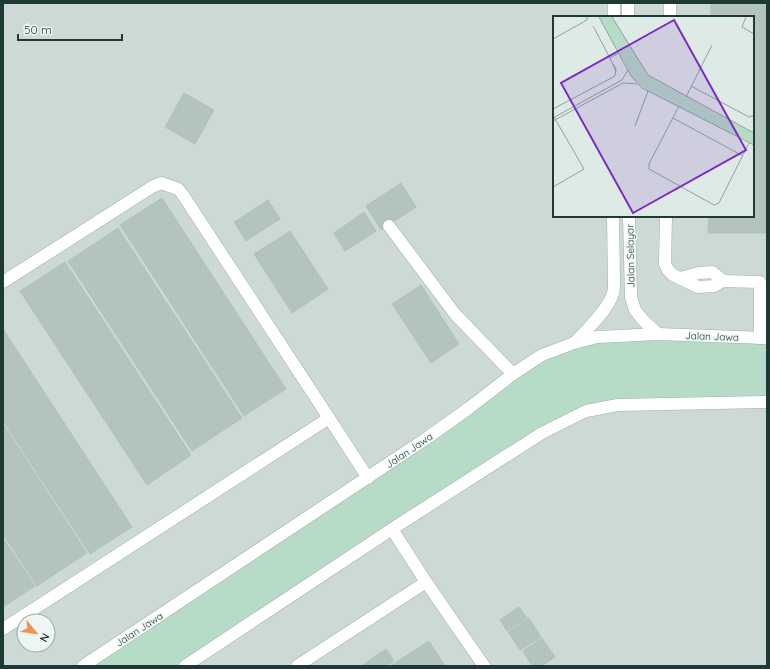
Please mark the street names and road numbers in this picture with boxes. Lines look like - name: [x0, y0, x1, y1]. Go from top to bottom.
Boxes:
- street label: Jalan Selayar: [623, 224, 638, 288]
- street label: Jalan Jawa: [685, 329, 739, 344]
- street label: Jalan Jawa: [383, 430, 435, 471]
- street label: Jalan Jawa: [113, 609, 165, 650]

